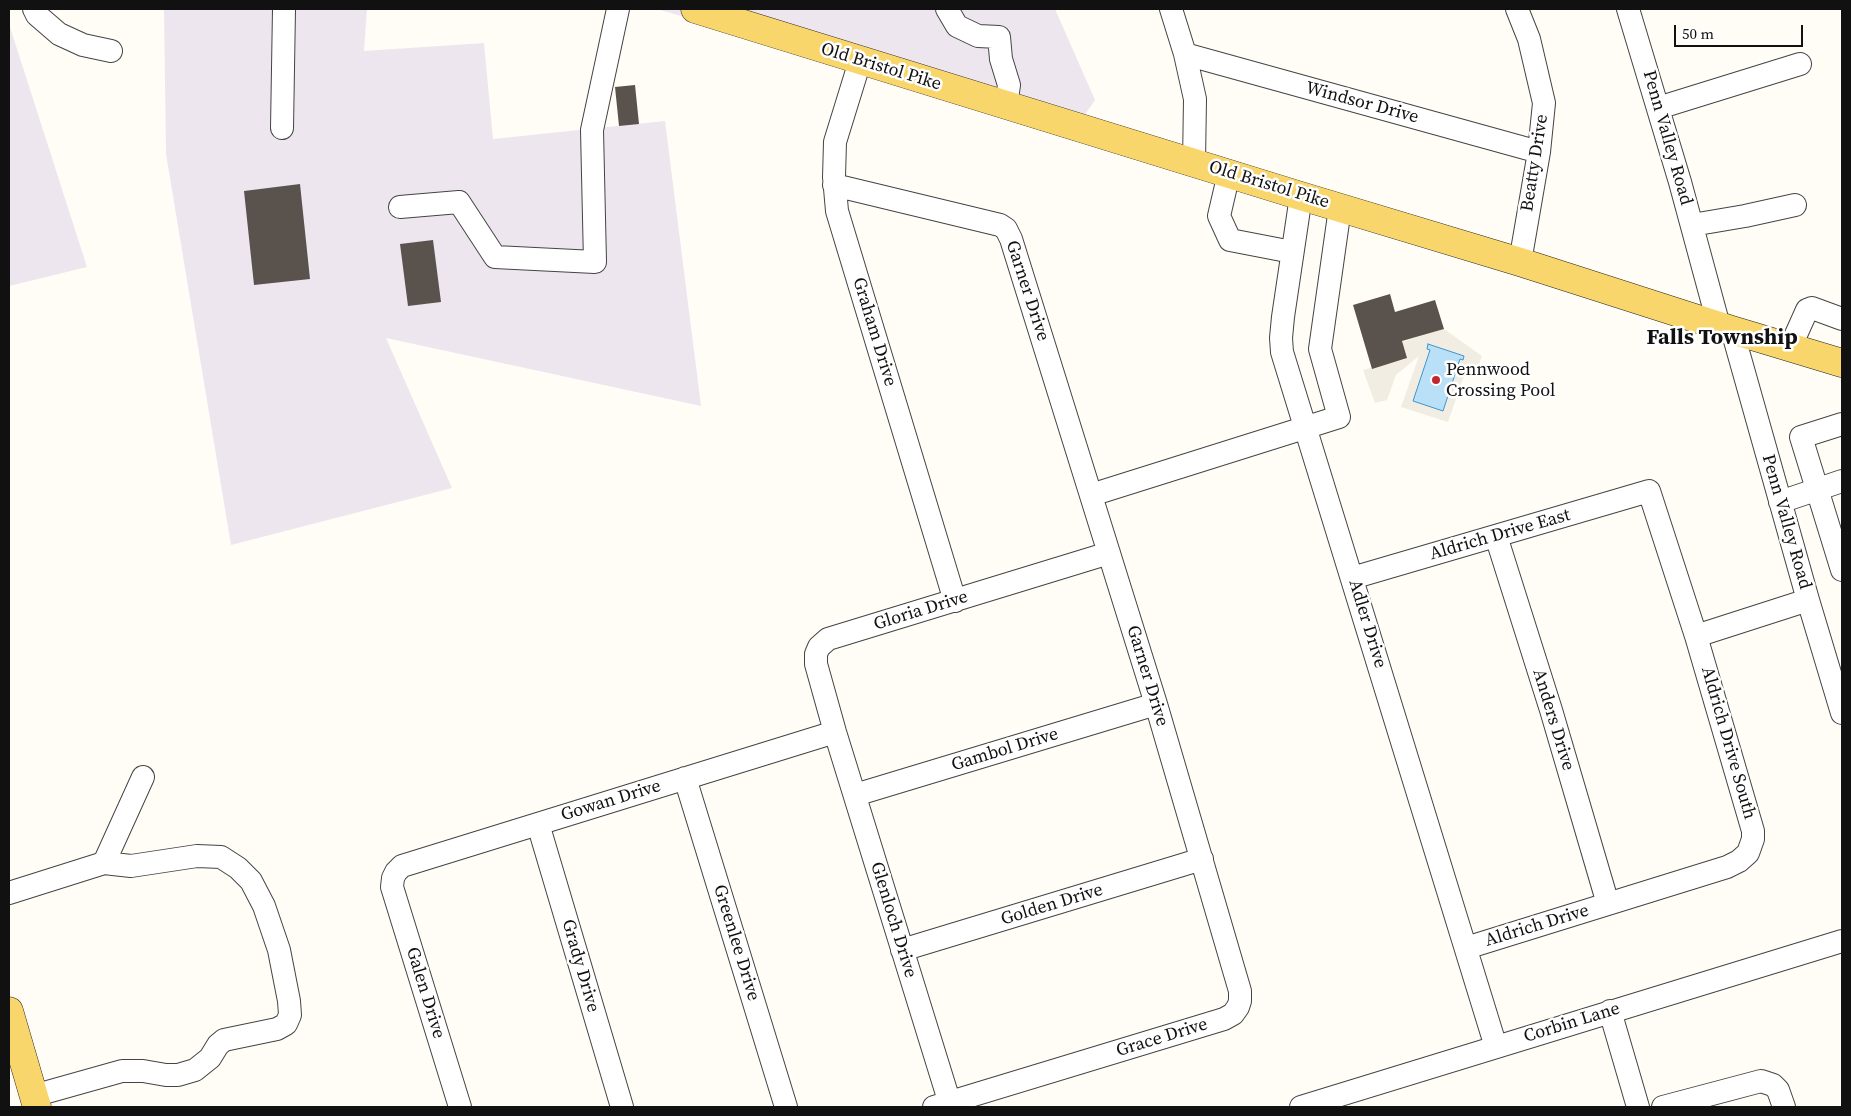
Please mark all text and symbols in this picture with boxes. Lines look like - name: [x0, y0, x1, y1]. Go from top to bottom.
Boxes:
- scale bar: [1676, 15, 1805, 47]
- text: 50 m: [1682, 23, 1714, 44]
- street label: Old Bristol Pike: [818, 38, 944, 96]
- street label: Penn Valley Road: [1637, 68, 1697, 208]
- street label: Windsor Drive: [1303, 78, 1421, 128]
- street label: Beatty Drive: [1517, 113, 1553, 213]
- street label: Old Bristol Pike: [1206, 156, 1332, 214]
- street label: Garner Drive: [1001, 238, 1053, 344]
- street label: Graham Drive: [847, 275, 901, 389]
- district label: Falls Township: [1646, 325, 1798, 351]
- place label: Pennwood Crossing Pool: [1446, 359, 1555, 402]
- marker: Pennwood Crossing Pool: [1430, 374, 1442, 386]
- street label: Penn Valley Road: [1756, 452, 1816, 592]
- street label: Aldrich Drive East: [1427, 505, 1573, 565]
- street label: Adler Drive: [1343, 577, 1391, 671]
- street label: Gloria Drive: [871, 586, 971, 636]
- street label: Garner Drive: [1121, 623, 1173, 729]
- street label: Aldrich Drive South: [1696, 664, 1760, 822]
- street label: Anders Drive: [1527, 667, 1579, 773]
- street label: Gambol Drive: [949, 724, 1061, 776]
- street label: Gowan Drive: [558, 776, 664, 826]
- street label: Glenloch Drive: [865, 859, 921, 981]
- street label: Golden Drive: [999, 879, 1105, 931]
- street label: Greenlee Drive: [708, 882, 764, 1004]
- street label: Aldrich Drive: [1482, 900, 1592, 952]
- street label: Grady Drive: [556, 917, 604, 1015]
- street label: Galen Drive: [401, 945, 449, 1041]
- street label: Corbin Lane: [1521, 998, 1623, 1048]
- street label: Grace Drive: [1114, 1014, 1210, 1062]

